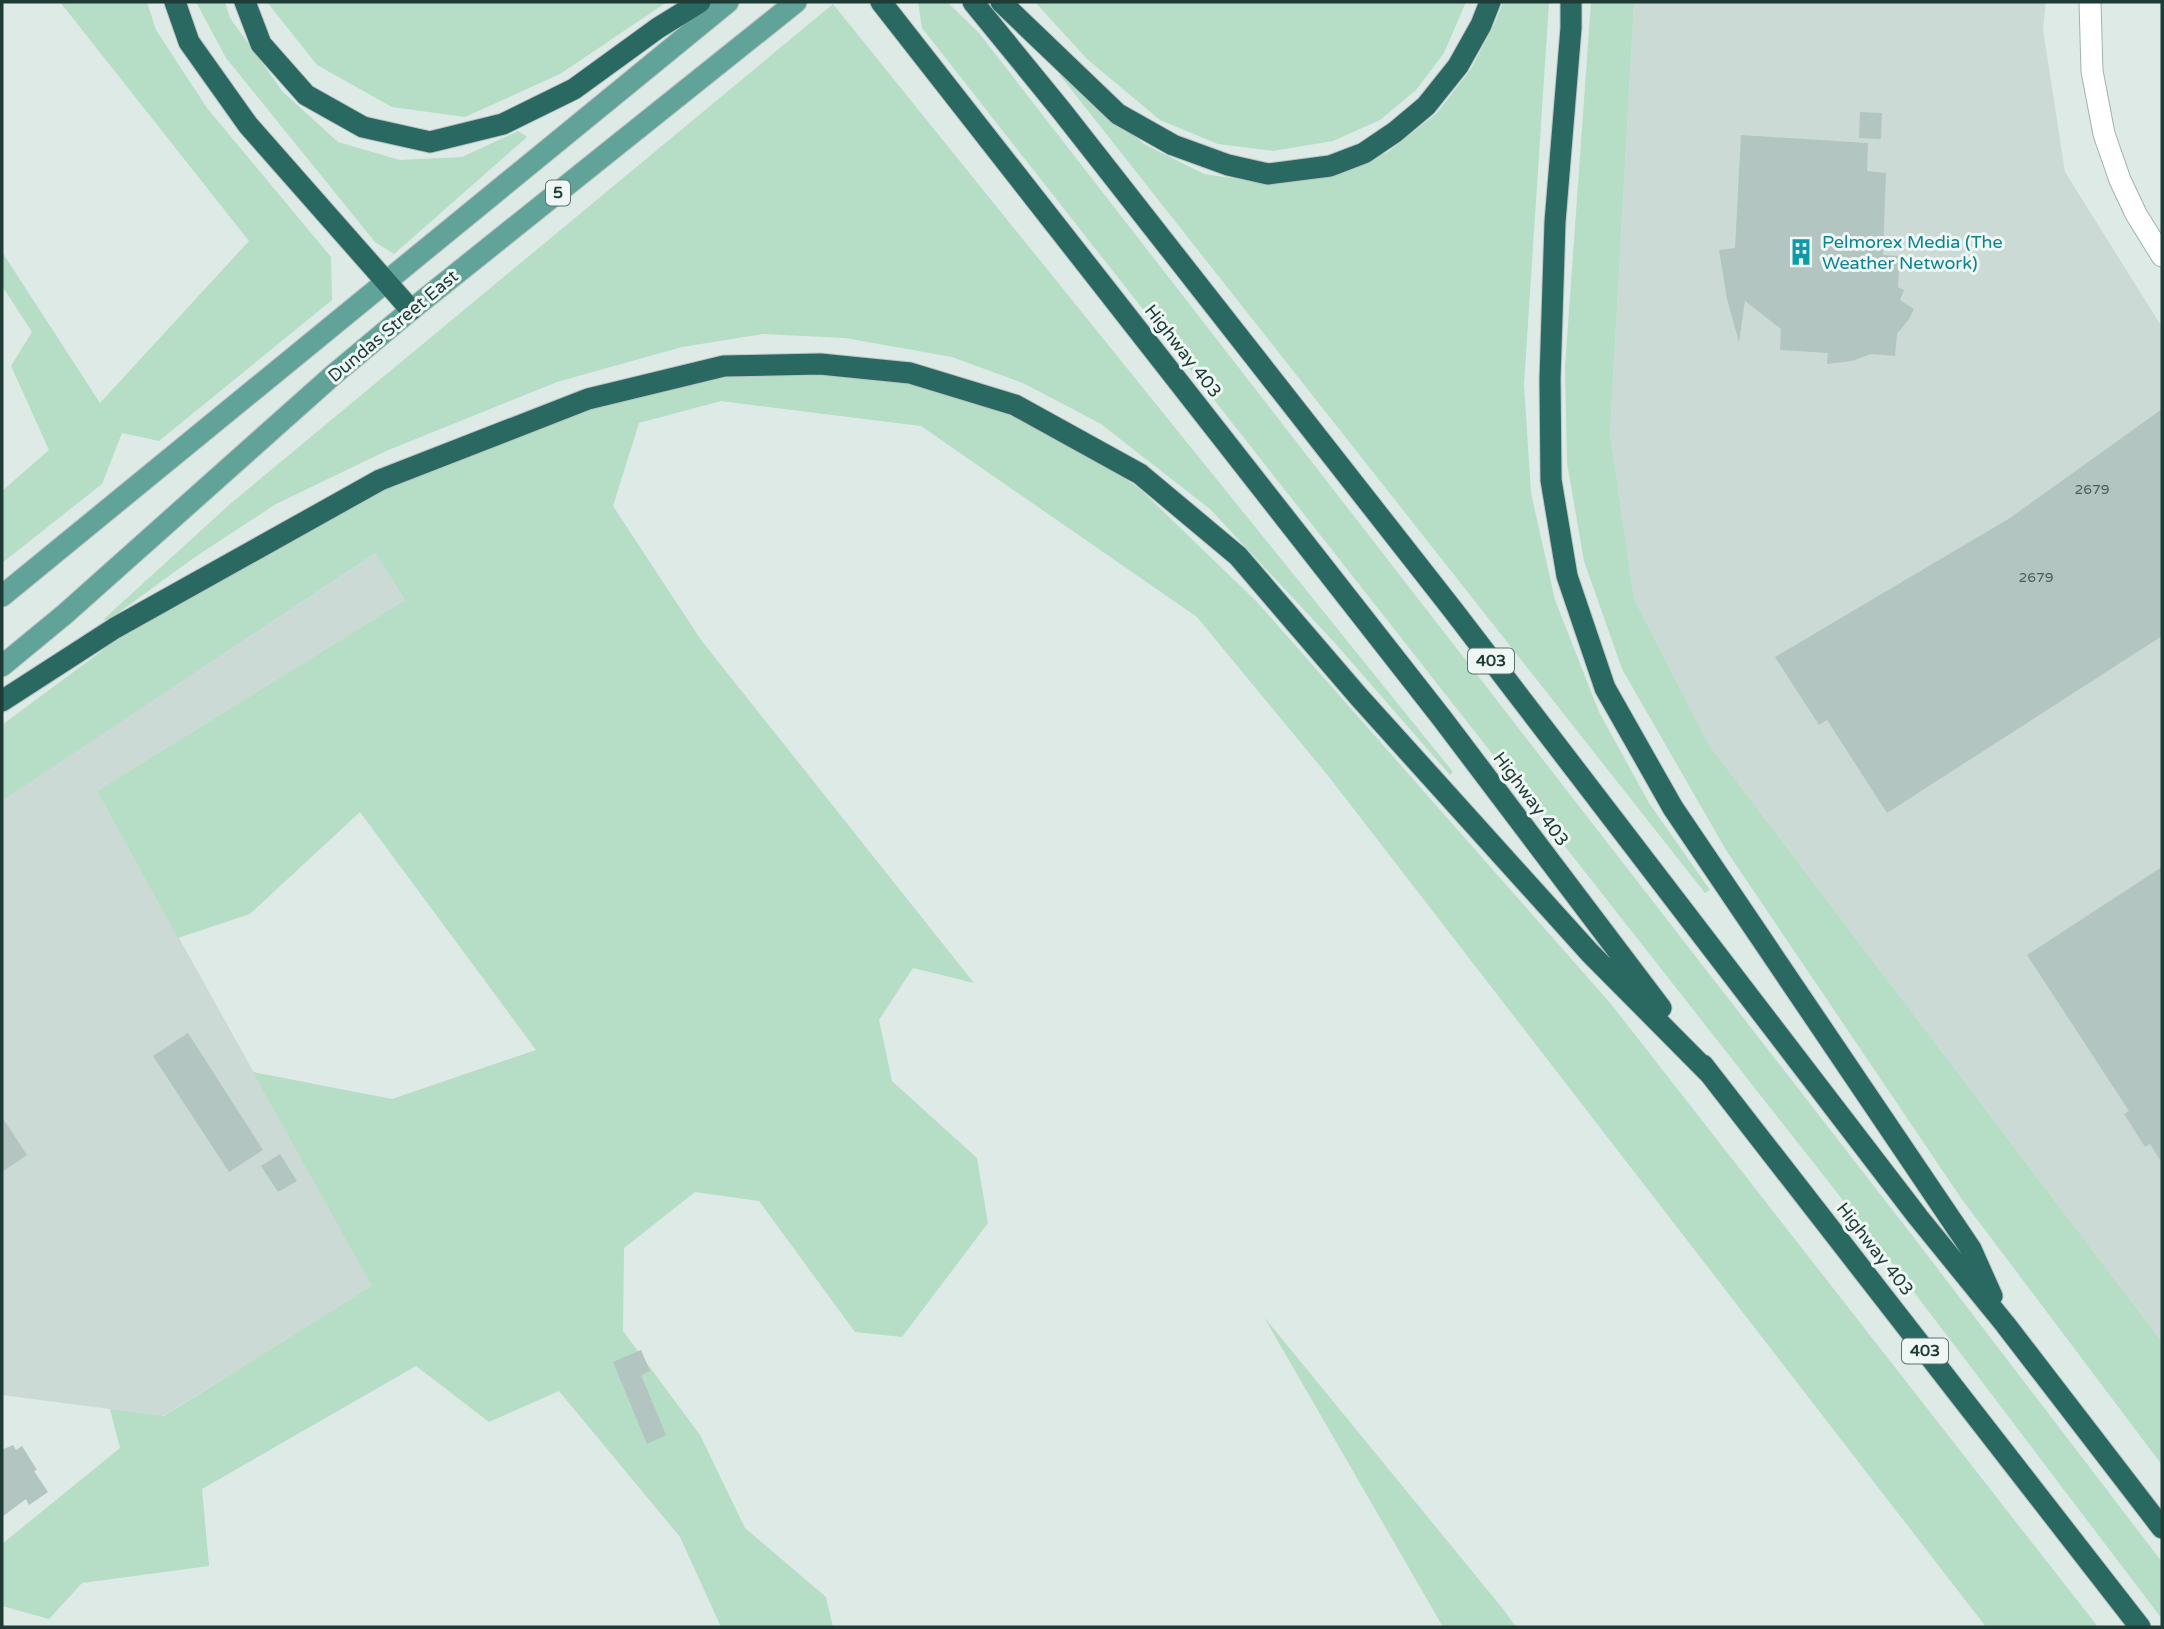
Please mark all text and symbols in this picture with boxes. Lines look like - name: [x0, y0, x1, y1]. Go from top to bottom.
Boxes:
- road number: 5: [546, 181, 570, 206]
- place label: Pelmorex Media (The Weather Network): [1822, 231, 2003, 274]
- building icon: Pelmorex Media (The Weather Network): [1786, 237, 1816, 267]
- street label: Dundas Street East: [323, 265, 463, 387]
- street label: Highway 403: [1140, 300, 1226, 402]
- house number: 2679: [2074, 481, 2110, 498]
- house number: 2679: [2018, 569, 2054, 586]
- road number: 403: [1468, 648, 1514, 674]
- street label: Highway 403: [1488, 747, 1574, 851]
- street label: Highway 403: [1832, 1198, 1918, 1300]
- road number: 403: [1902, 1338, 1948, 1364]

